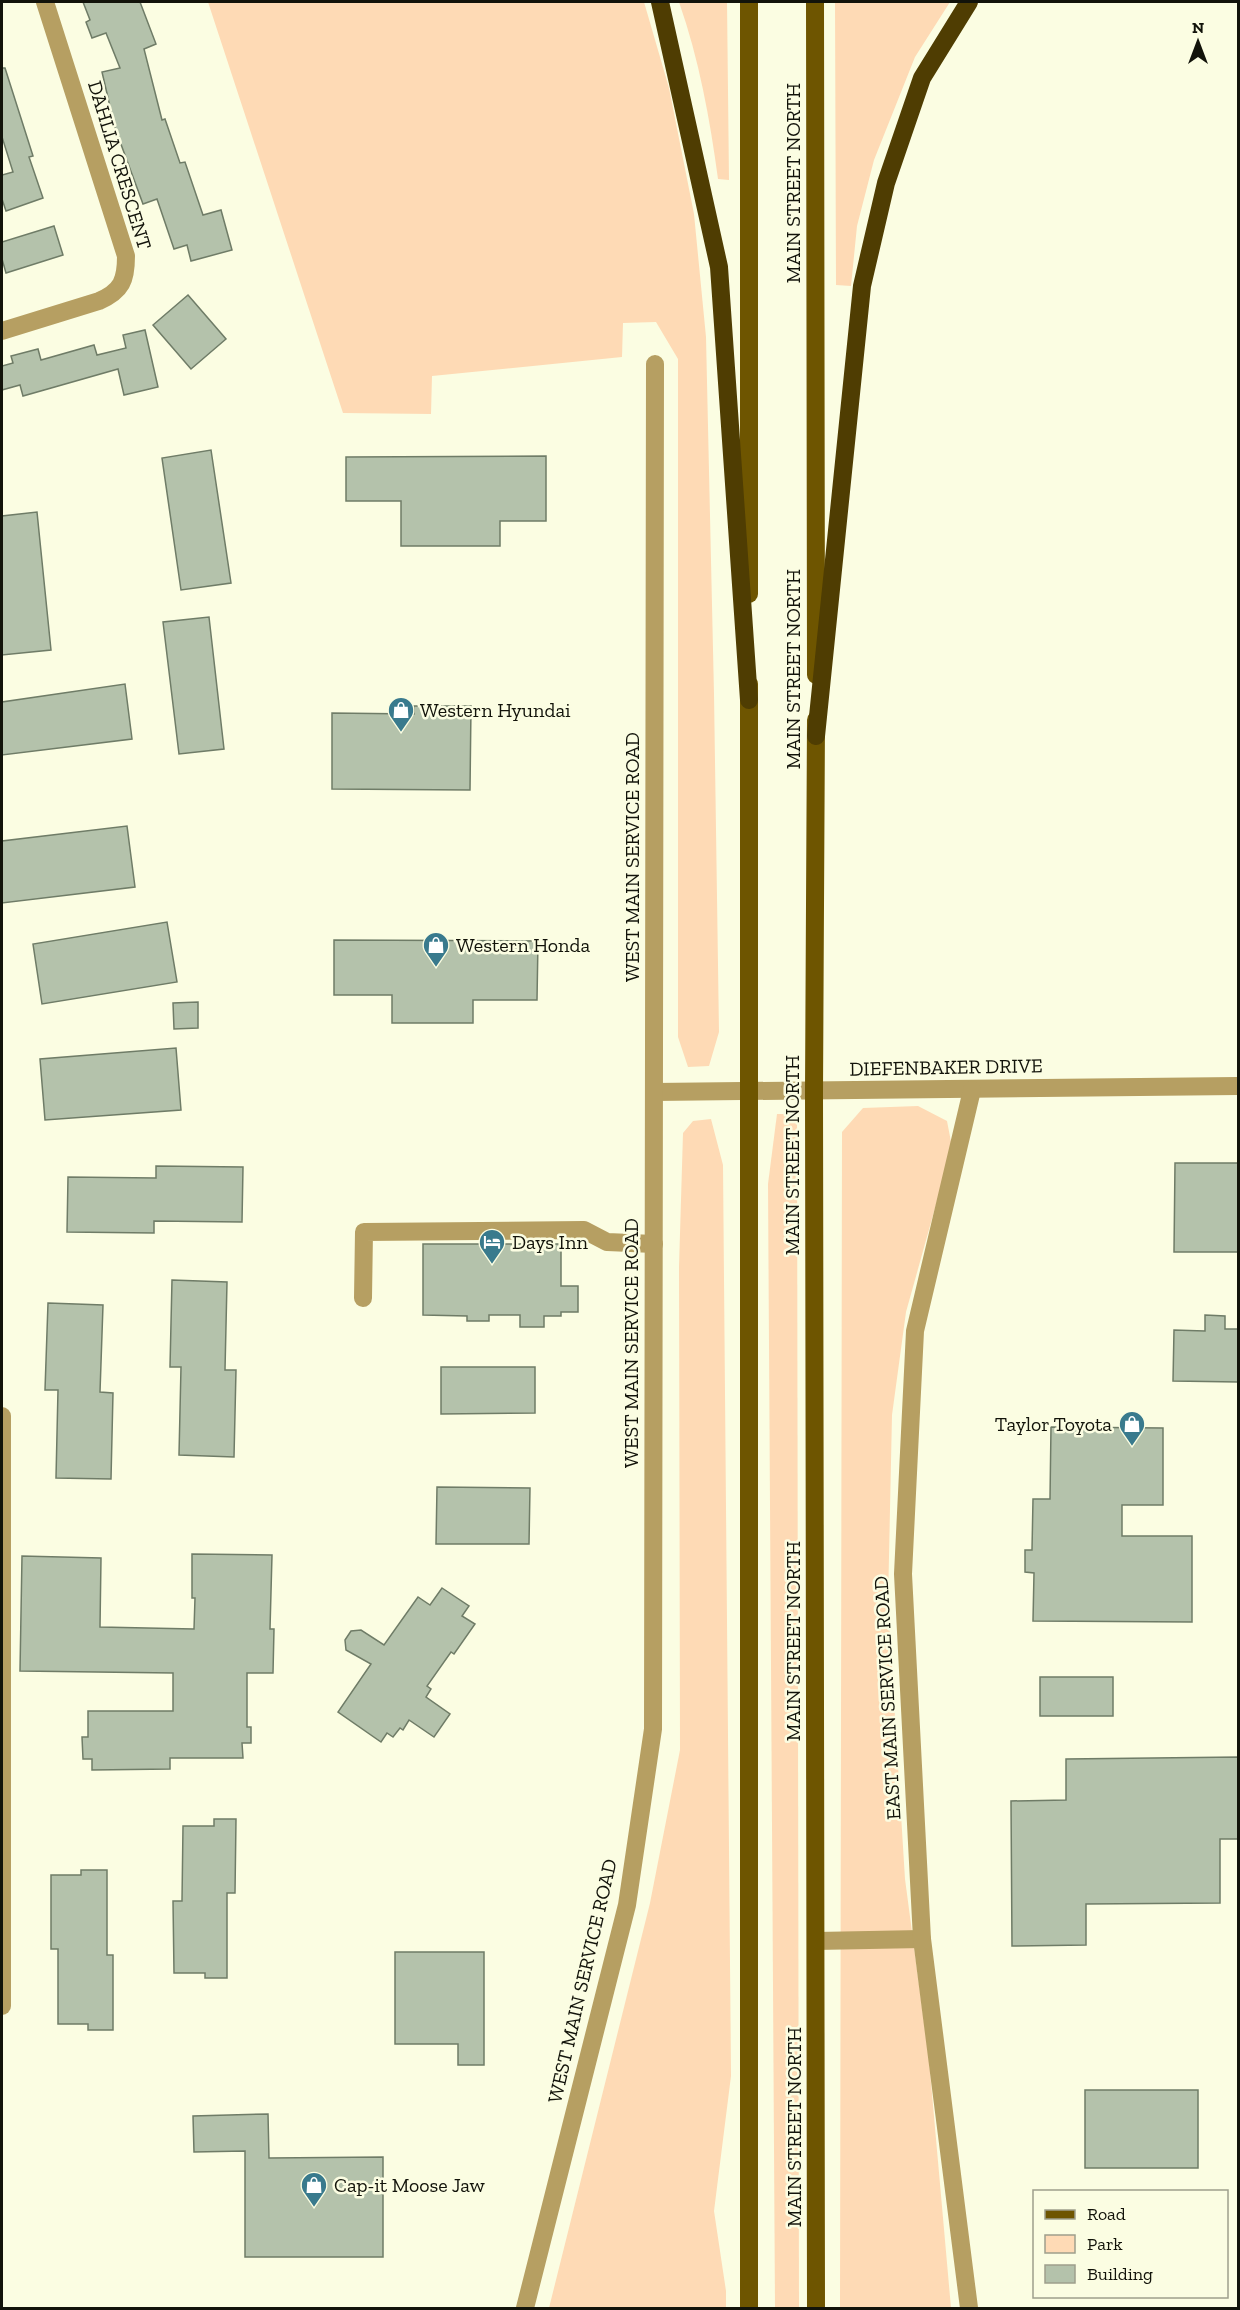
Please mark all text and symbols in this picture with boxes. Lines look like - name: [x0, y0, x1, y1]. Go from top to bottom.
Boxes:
- north arrow: [1168, 12, 1228, 72]
- text: N: [1192, 18, 1204, 37]
- street label: DAHLIA CRESCENT: [83, 78, 157, 252]
- street label: MAIN STREET NORTH: [781, 83, 805, 283]
- street label: MAIN STREET NORTH: [781, 569, 805, 769]
- shop icon: Western Hyundai: [386, 695, 416, 733]
- place label: Western Hyundai: [420, 698, 571, 722]
- street label: WEST MAIN SERVICE ROAD: [620, 732, 644, 982]
- shop icon: Western Honda: [421, 930, 451, 968]
- place label: Western Honda: [456, 933, 590, 957]
- street label: DIEFENBAKER DRIVE: [849, 1053, 1043, 1081]
- street label: MAIN STREET NORTH: [780, 1055, 804, 1255]
- street label: WEST MAIN SERVICE ROAD: [619, 1218, 643, 1468]
- hotel icon: Days Inn: [477, 1227, 507, 1265]
- place label: Days Inn: [512, 1230, 588, 1254]
- shop icon: Taylor Toyota: [1117, 1409, 1147, 1447]
- place label: Taylor Toyota: [995, 1412, 1112, 1436]
- street label: MAIN STREET NORTH: [781, 1541, 805, 1741]
- street label: EAST MAIN SERVICE ROAD: [869, 1575, 905, 1821]
- street label: WEST MAIN SERVICE ROAD: [542, 1857, 622, 2105]
- street label: MAIN STREET NORTH: [782, 2027, 806, 2227]
- shop icon: Cap-it Moose Jaw: [299, 2170, 329, 2208]
- place label: Cap-it Moose Jaw: [334, 2173, 486, 2197]
- legend: [1033, 2190, 1228, 2298]
- text: Road: [1087, 2203, 1126, 2225]
- text: Park: [1087, 2233, 1123, 2255]
- text: Building: [1087, 2263, 1153, 2285]

